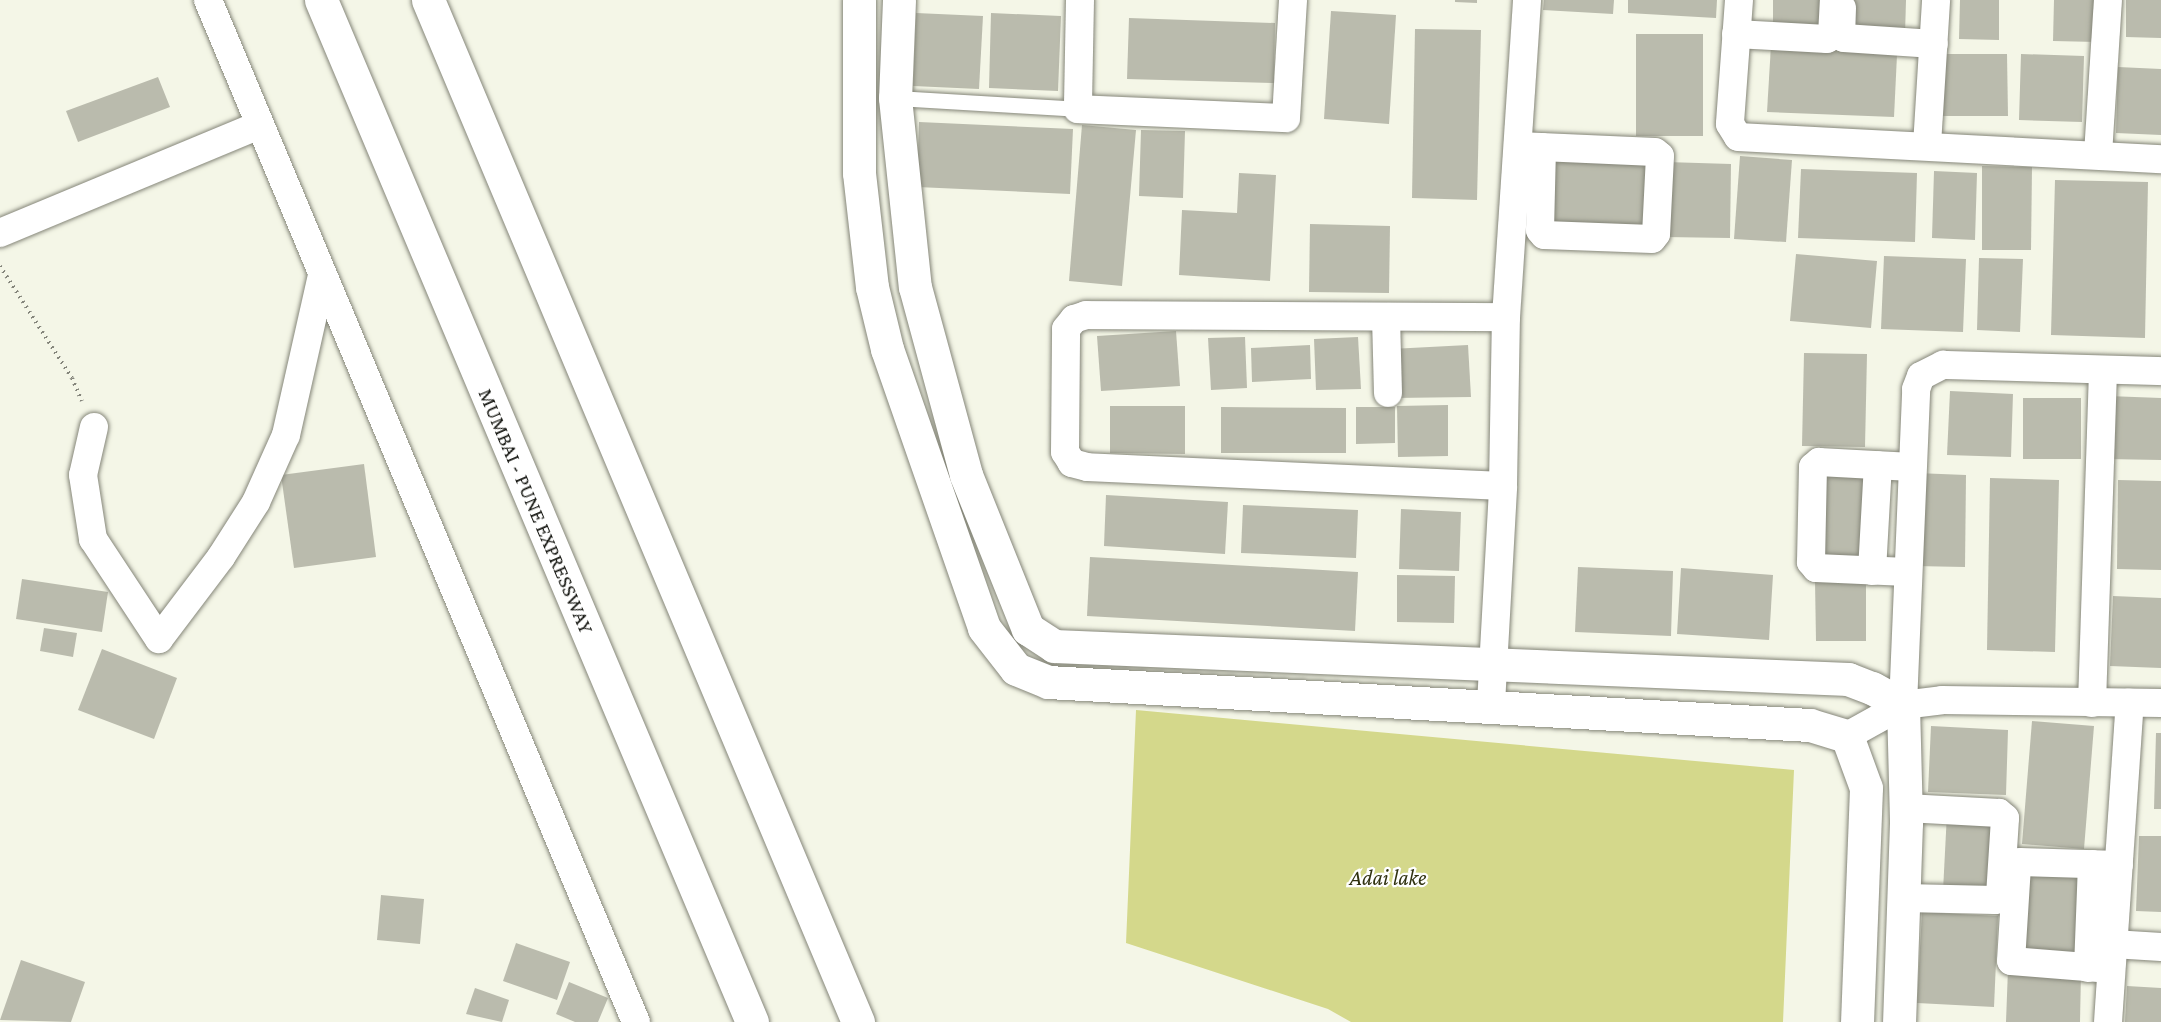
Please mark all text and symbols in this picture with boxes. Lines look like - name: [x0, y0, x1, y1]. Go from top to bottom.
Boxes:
- street label: MUMBAI - PUNE EXPRESSWAY: [473, 385, 599, 637]
- water label: Adai lake: [1350, 865, 1426, 891]

